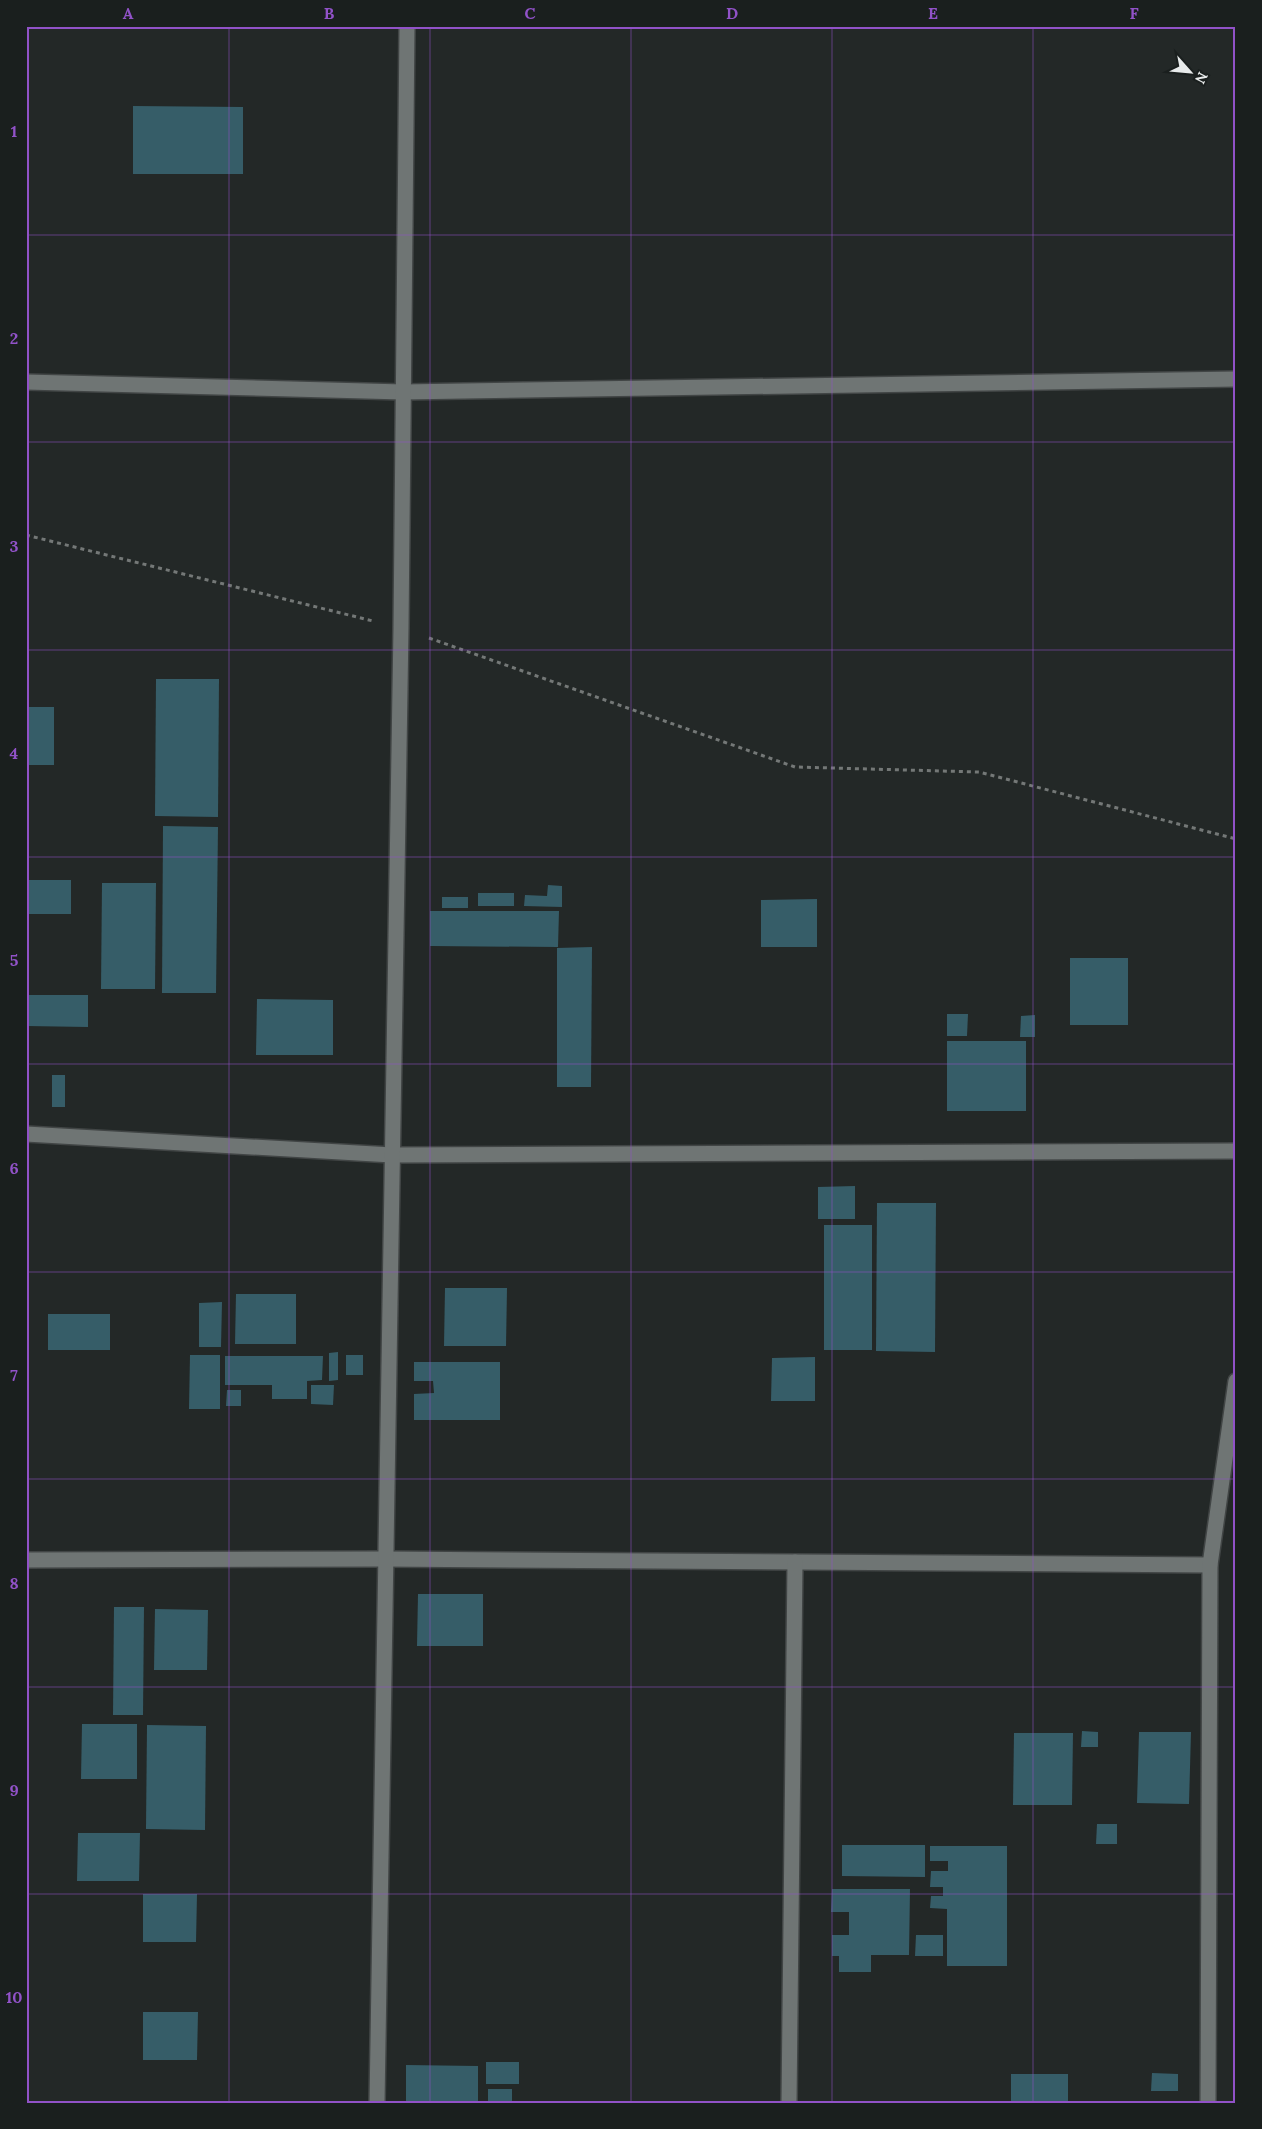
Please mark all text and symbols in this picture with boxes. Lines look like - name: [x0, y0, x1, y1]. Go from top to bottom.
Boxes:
- text: A: [123, 3, 134, 23]
- text: B: [324, 3, 335, 23]
- text: C: [524, 3, 536, 23]
- text: D: [726, 3, 738, 23]
- text: E: [928, 3, 938, 23]
- text: F: [1129, 3, 1139, 23]
- north arrow: [1164, 48, 1214, 98]
- text: N: [1191, 69, 1212, 87]
- text: 1: [11, 121, 17, 141]
- text: 2: [10, 328, 18, 348]
- text: 3: [10, 536, 19, 556]
- text: 4: [10, 743, 19, 763]
- text: 5: [10, 950, 19, 970]
- text: 6: [9, 1158, 19, 1178]
- text: 7: [10, 1365, 18, 1385]
- text: 8: [9, 1573, 19, 1593]
- text: 9: [9, 1780, 19, 1800]
- text: 10: [6, 1987, 22, 2007]

